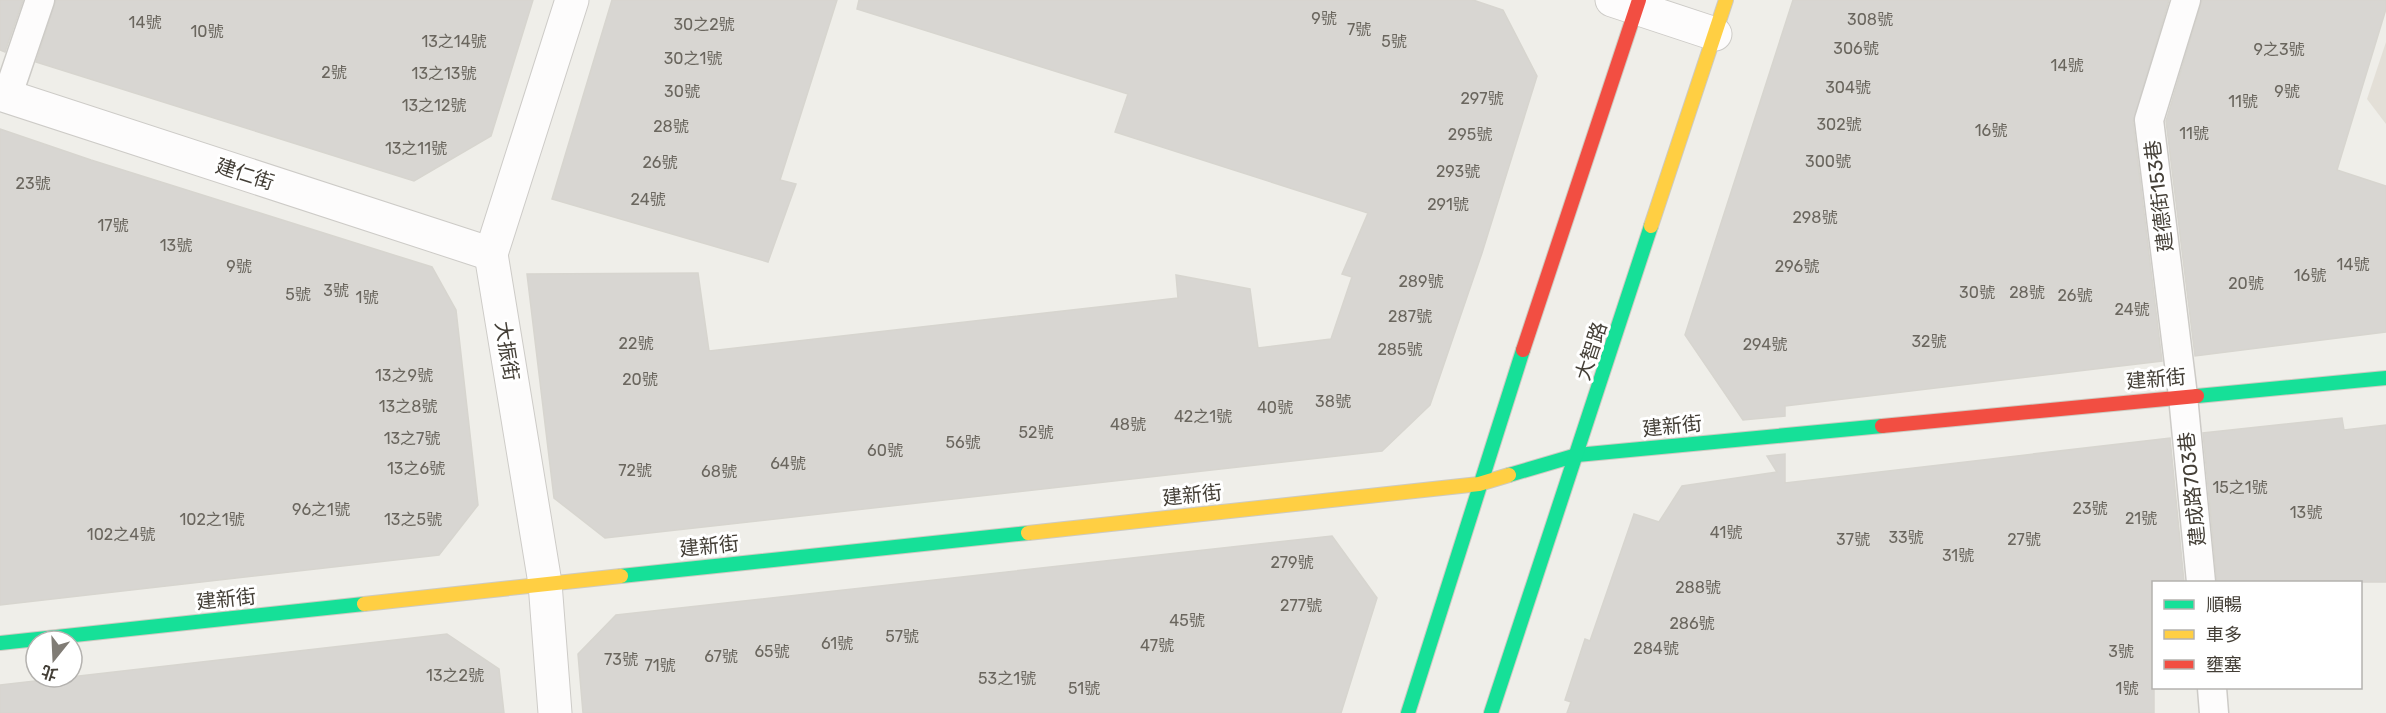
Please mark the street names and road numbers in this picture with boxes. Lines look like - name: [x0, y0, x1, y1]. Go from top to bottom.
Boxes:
- street label: 建德街153巷: [2140, 139, 2178, 253]
- street label: 建仁街: [213, 153, 277, 195]
- street label: 大振街: [490, 319, 524, 383]
- street label: 大智路: [1570, 319, 1612, 383]
- street label: 建新街: [2125, 364, 2187, 394]
- street label: 建新街: [1641, 411, 1703, 441]
- street label: 建成路703巷: [2174, 431, 2210, 547]
- street label: 建新街: [1161, 480, 1223, 510]
- street label: 建新街: [678, 531, 740, 561]
- street label: 建新街: [195, 584, 257, 614]

